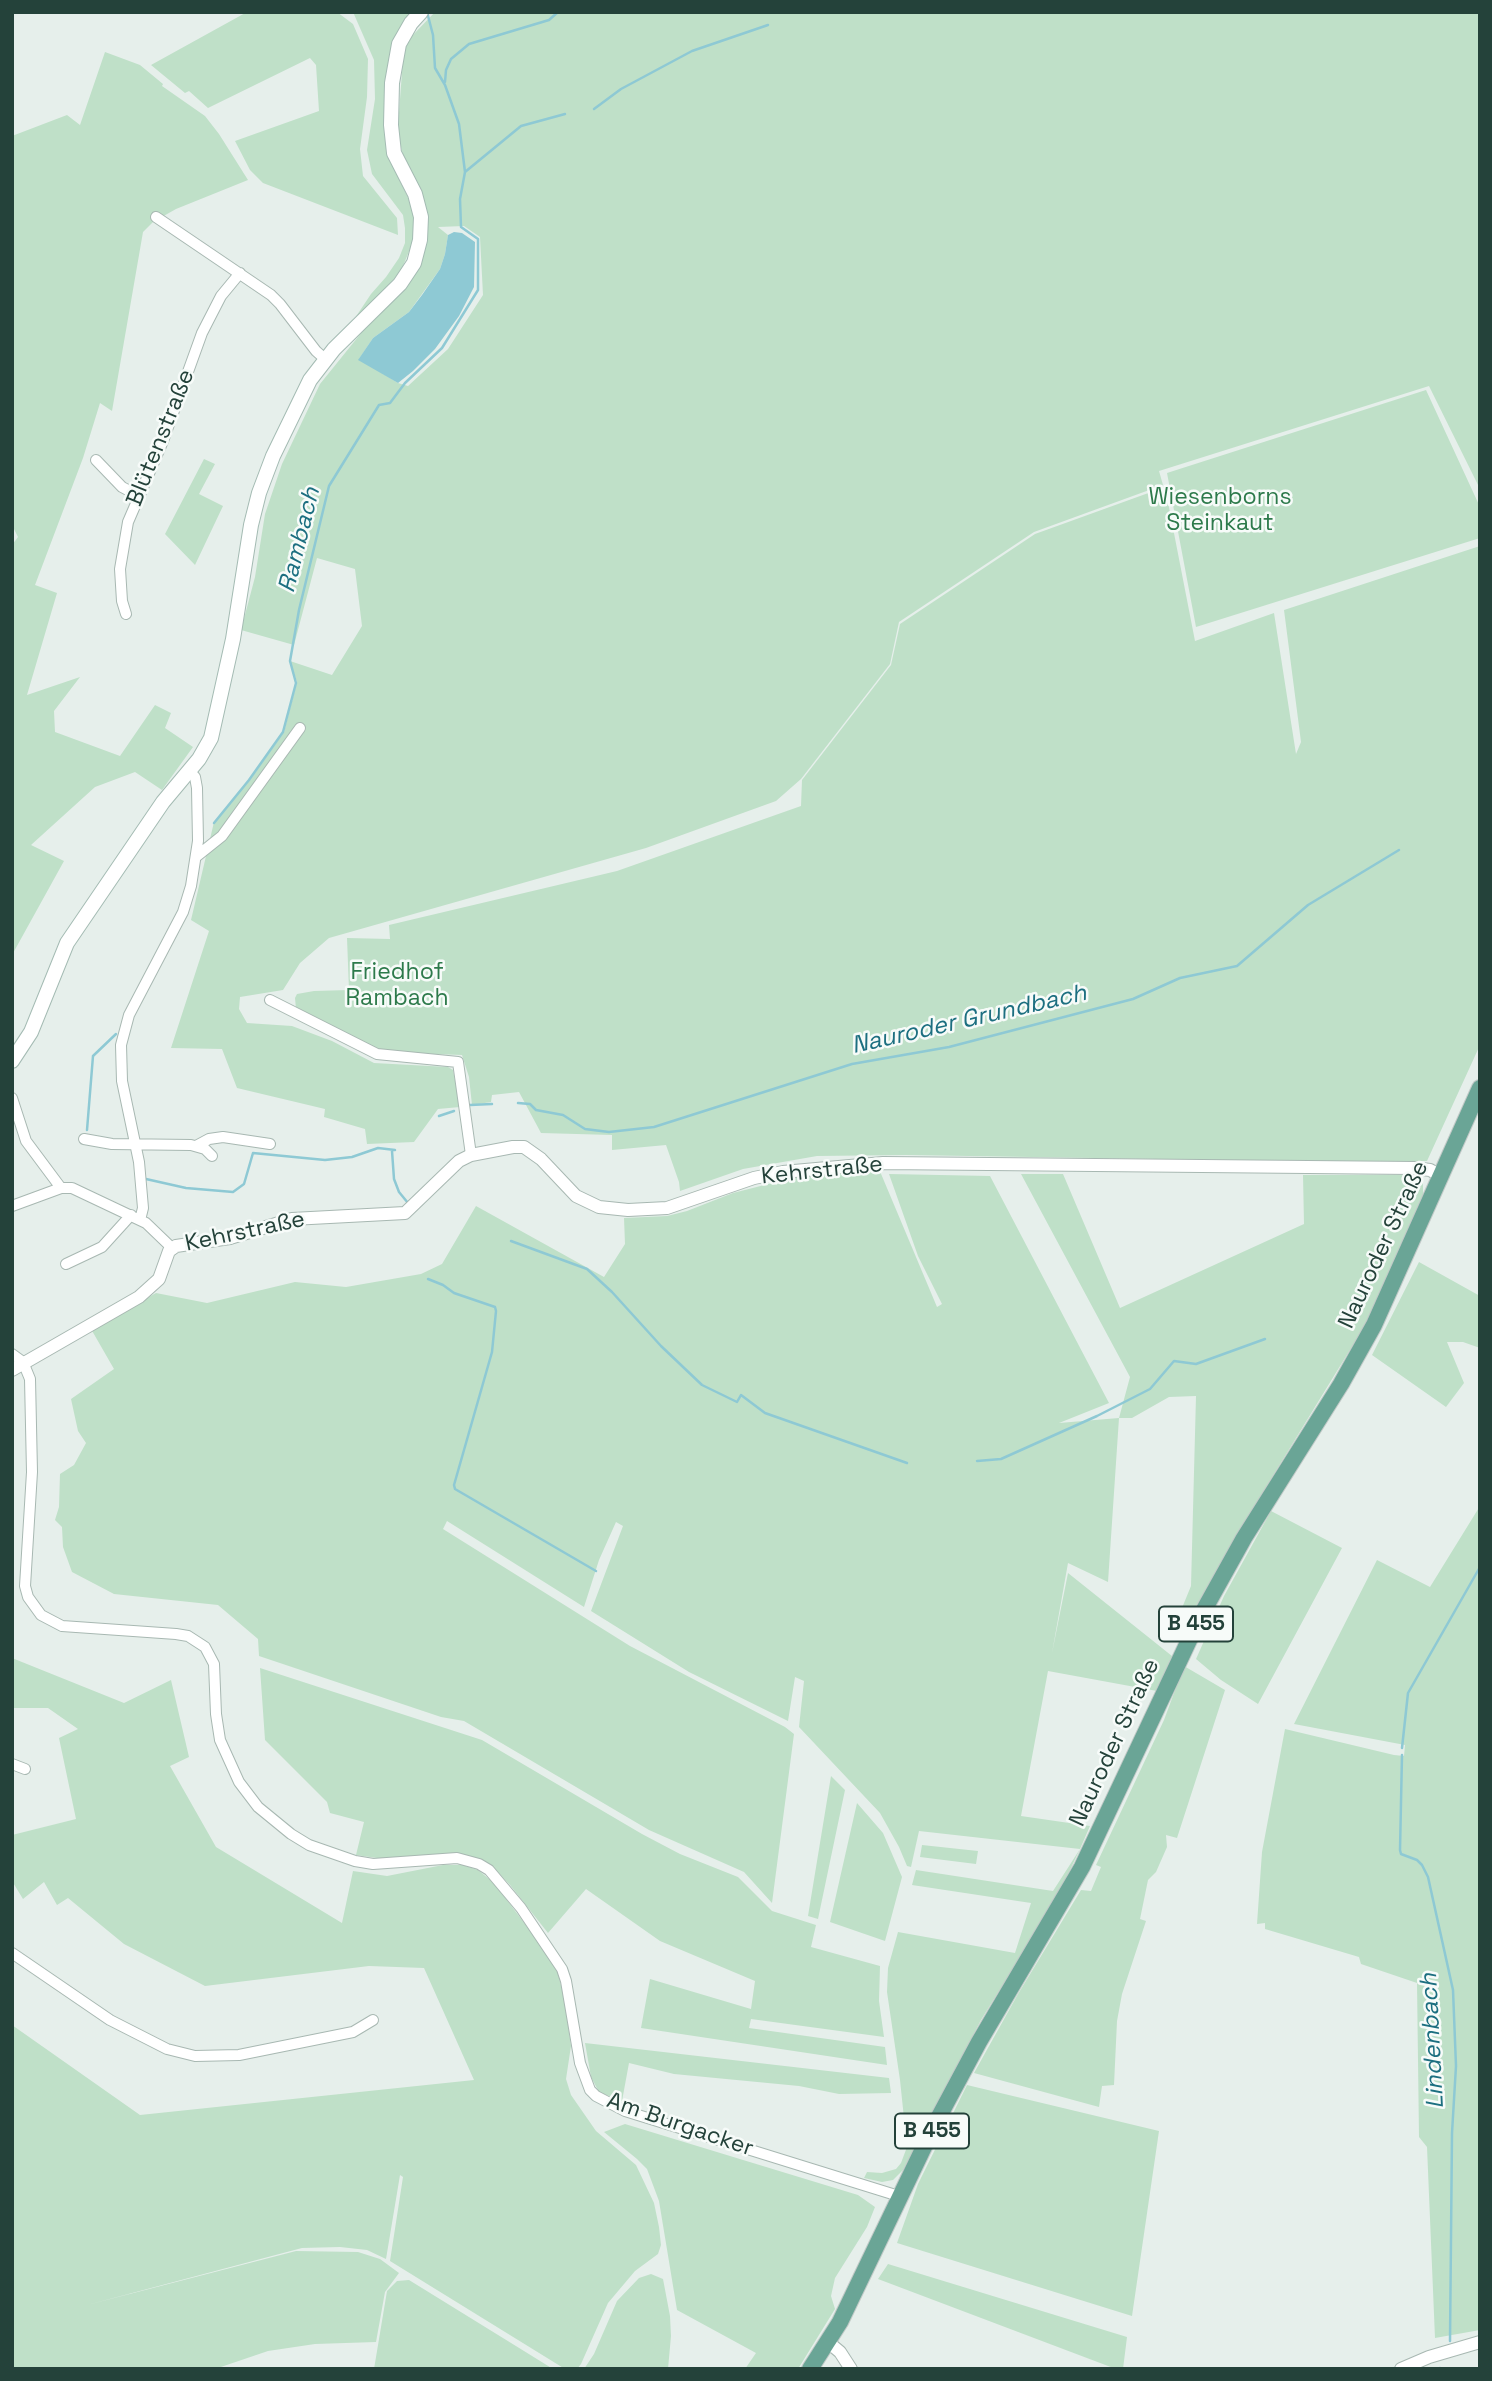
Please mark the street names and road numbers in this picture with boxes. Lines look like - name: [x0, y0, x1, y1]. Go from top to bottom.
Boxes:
- street label: Blütenstraße: [121, 366, 201, 510]
- street label: Kehrstraße: [760, 1151, 884, 1191]
- street label: Nauroder Straße: [1333, 1157, 1435, 1333]
- street label: Kehrstraße: [183, 1206, 307, 1258]
- road number: B 455: [1159, 1606, 1233, 1642]
- street label: Nauroder Straße: [1064, 1655, 1166, 1831]
- street label: Am Burgacker: [603, 2087, 757, 2163]
- road number: B 455: [895, 2114, 969, 2148]

